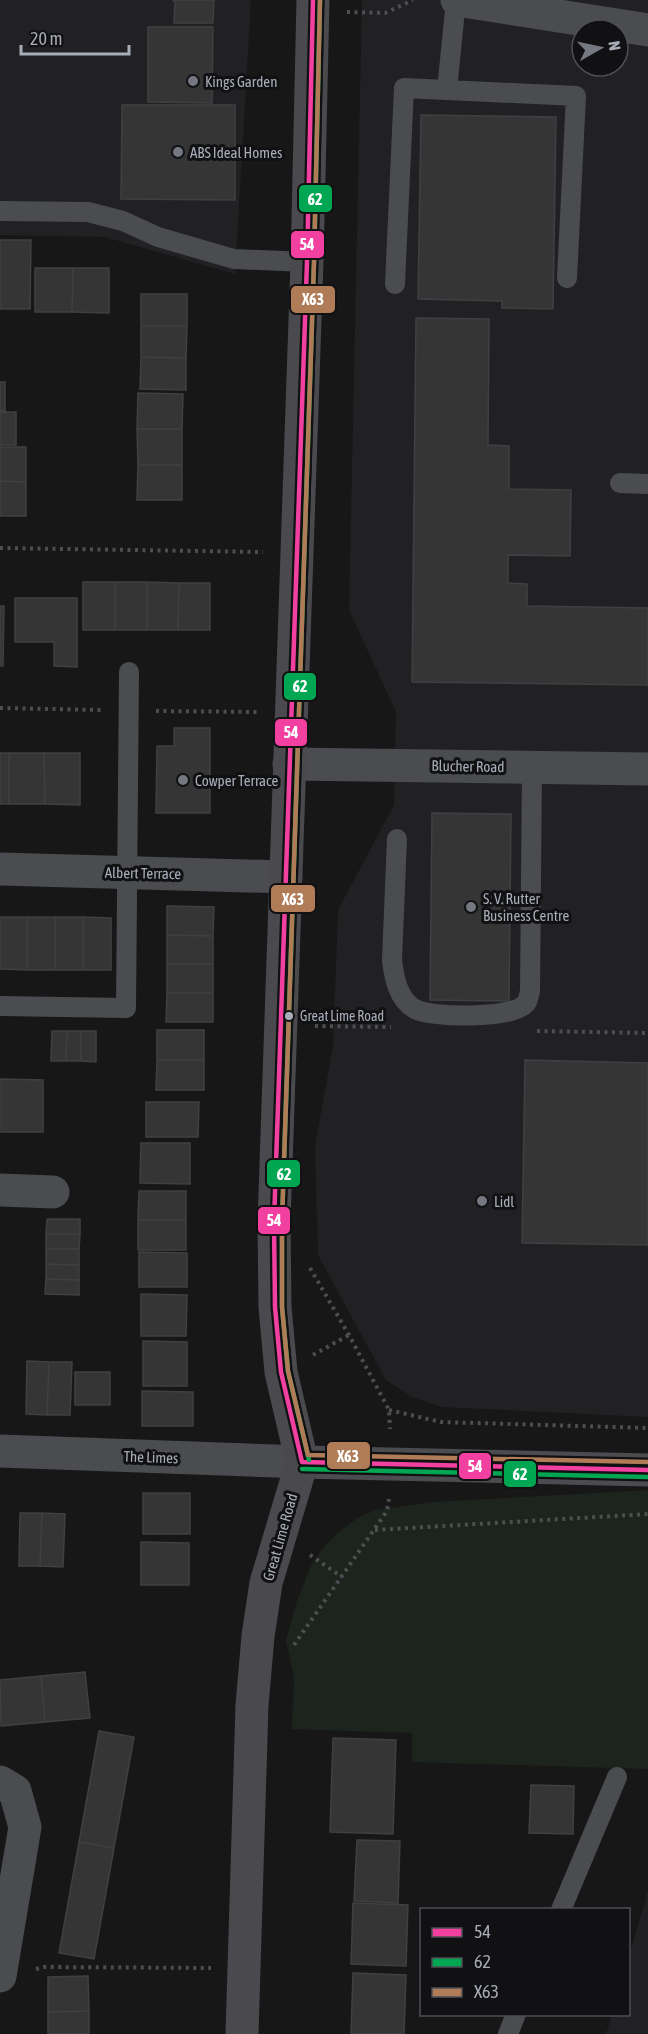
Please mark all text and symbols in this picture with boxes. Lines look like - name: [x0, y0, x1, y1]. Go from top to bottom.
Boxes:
- scale bar: [21, 18, 129, 56]
- north arrow: [570, 18, 630, 78]
- text: 20 m: [30, 28, 62, 49]
- text: N: [605, 40, 624, 52]
- place label: Kings Garden: [205, 73, 277, 90]
- marker: Kings Garden: [186, 74, 200, 88]
- place label: ABS Ideal Homes: [190, 144, 282, 161]
- marker: ABS Ideal Homes: [171, 145, 185, 159]
- line badge: 62: [298, 184, 333, 213]
- text: 62: [307, 190, 323, 208]
- line badge: 54: [290, 230, 325, 259]
- text: 54: [299, 235, 315, 253]
- line badge: X63: [290, 285, 336, 314]
- text: X63: [301, 290, 324, 308]
- line badge: 62: [283, 672, 317, 701]
- text: 62: [292, 677, 308, 695]
- line badge: 54: [274, 718, 308, 747]
- text: 54: [283, 723, 299, 741]
- street label: Blucher Road: [431, 757, 505, 775]
- place label: Cowper Terrace: [195, 772, 279, 789]
- marker: Cowper Terrace: [176, 773, 190, 787]
- street label: Albert Terrace: [105, 864, 181, 882]
- line badge: X63: [270, 884, 316, 913]
- text: X63: [281, 890, 304, 908]
- place label: S. V. Rutter Business Centre: [483, 890, 569, 924]
- marker: S. V. Rutter Business Centre: [464, 900, 478, 914]
- place label: Great Lime Road: [300, 1008, 384, 1024]
- marker: Great Lime Road: [283, 1010, 295, 1022]
- line badge: 62: [266, 1159, 301, 1188]
- text: 62: [276, 1165, 292, 1183]
- place label: Lidl: [494, 1193, 514, 1210]
- marker: Lidl: [475, 1194, 489, 1208]
- line badge: 54: [257, 1206, 291, 1235]
- text: 54: [266, 1211, 282, 1229]
- line badge: X63: [326, 1441, 371, 1470]
- text: X63: [336, 1447, 359, 1465]
- street label: The Limes: [123, 1448, 179, 1466]
- line badge: 54: [458, 1452, 492, 1480]
- text: 54: [467, 1457, 483, 1475]
- line badge: 62: [503, 1460, 537, 1488]
- text: 62: [512, 1465, 528, 1483]
- street label: Great Lime Road: [259, 1491, 301, 1583]
- legend: [420, 1908, 630, 2016]
- text: 54: [474, 1921, 491, 1942]
- text: 62: [474, 1951, 491, 1972]
- text: X63: [474, 1981, 499, 2002]

